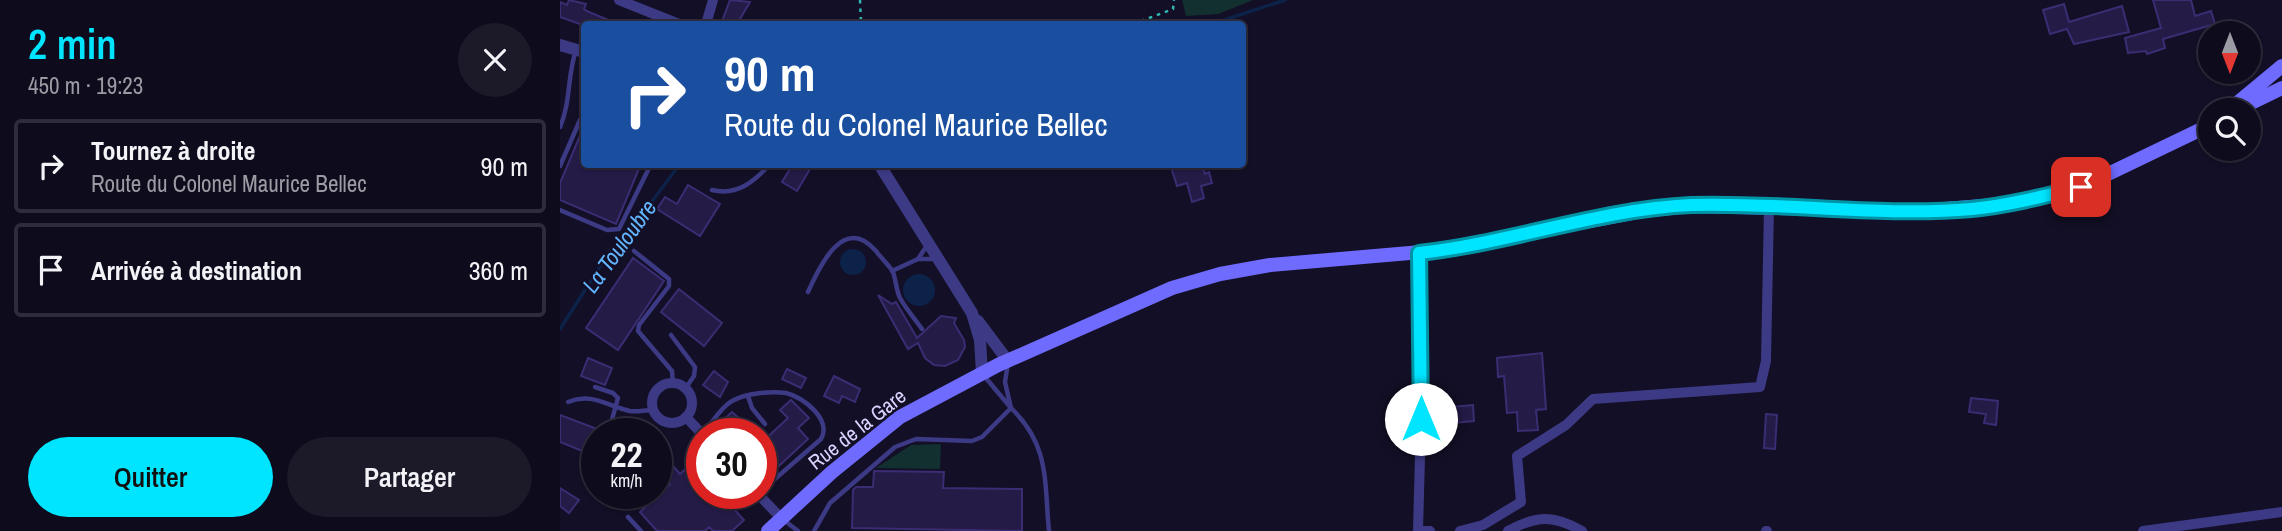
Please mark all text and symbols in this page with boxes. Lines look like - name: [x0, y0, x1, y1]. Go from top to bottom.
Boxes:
- text: 2 min: [28, 16, 117, 72]
- north arrow: [2198, 21, 2261, 84]
- map controls: [2198, 21, 2261, 161]
- button: close: [458, 23, 532, 97]
- text: 90 m: [724, 40, 816, 106]
- icon: right: [609, 49, 700, 140]
- text: 450 m · 19:23: [28, 70, 143, 101]
- button: search: [2198, 98, 2261, 161]
- text: Route du Colonel Maurice Bellec: [724, 103, 1108, 146]
- text: Tournez à droite: [91, 133, 255, 168]
- icon: right: [32, 147, 70, 185]
- text: 90 m: [481, 149, 528, 184]
- pin: [2051, 157, 2111, 217]
- text: Route du Colonel Maurice Bellec: [91, 168, 367, 199]
- icon: arrive: [2062, 168, 2100, 206]
- water label: La Touloubre: [575, 193, 663, 299]
- icon: arrive: [32, 251, 70, 289]
- text: Arrivée à destination: [91, 253, 302, 288]
- text: 360 m: [469, 253, 528, 288]
- street label: Rue de la Gare: [802, 382, 912, 476]
- position arrow: [1384, 382, 1458, 456]
- speed limit sign: 30: [686, 418, 777, 509]
- text: 22: [611, 431, 642, 478]
- button: Quitter: [28, 437, 273, 517]
- button: Partager: [287, 437, 532, 517]
- text: km/h: [611, 468, 643, 493]

